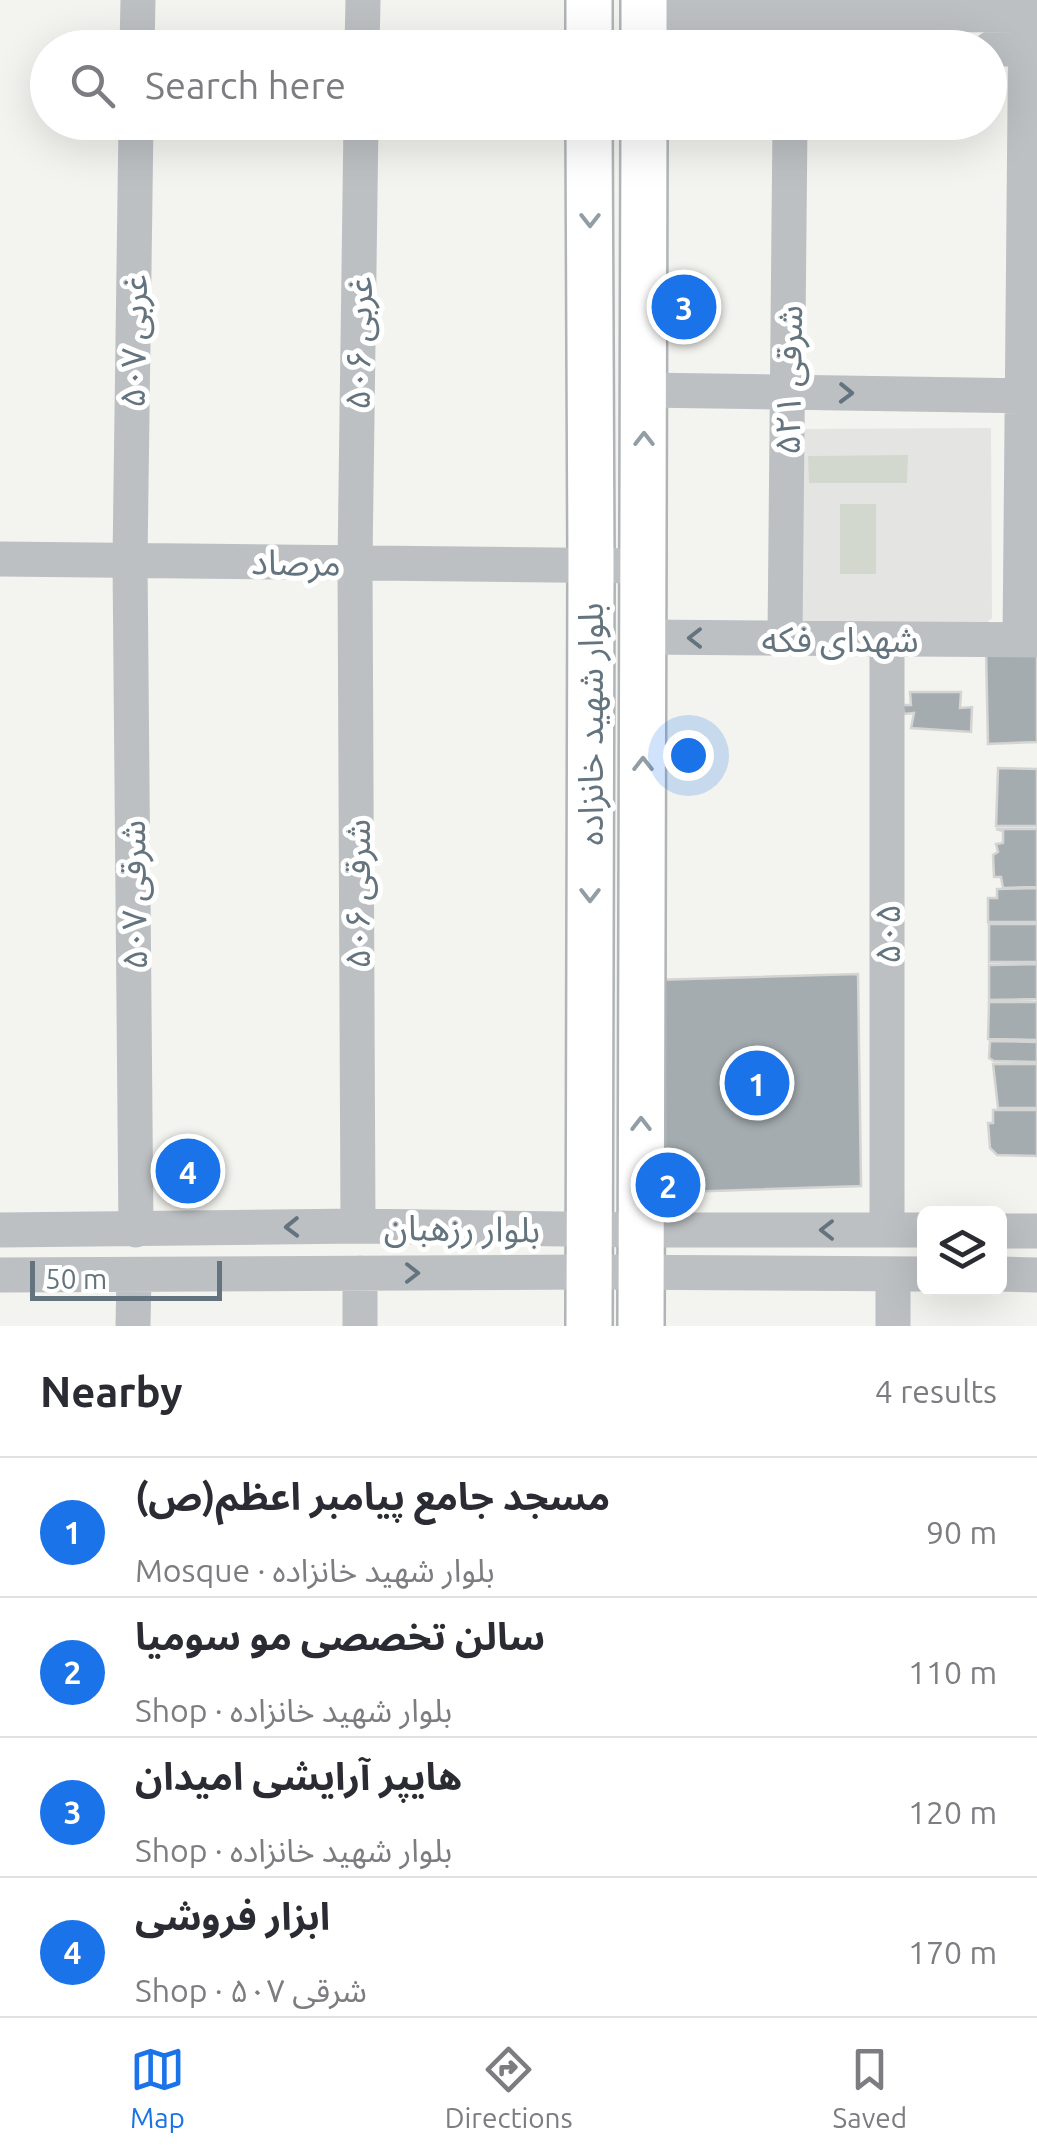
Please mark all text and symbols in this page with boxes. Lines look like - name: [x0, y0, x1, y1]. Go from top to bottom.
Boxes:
- search box: [30, 30, 1007, 140]
- icon: search: [65, 58, 120, 113]
- text: Search here: [145, 64, 346, 106]
- one-way arrow: [579, 212, 601, 228]
- pin: 3: [652, 270, 716, 344]
- street label: ۵۰۷ غربی: [112, 274, 155, 408]
- street label: ۵۰۶ غربی: [337, 276, 380, 410]
- street label: ۵۲۱ شرقی: [767, 305, 810, 455]
- one-way arrow: [840, 382, 855, 404]
- one-way arrow: [633, 430, 655, 446]
- street label: مرصاد: [251, 541, 341, 584]
- street label: بلوار شهید خانزاده: [570, 603, 612, 845]
- street label: شهدای فکه: [761, 619, 919, 660]
- one-way arrow: [686, 627, 702, 648]
- your location: [663, 730, 714, 781]
- one-way arrow: [632, 755, 654, 770]
- street label: ۵۰۶ شرقی: [337, 819, 378, 969]
- street label: ۵۰۷ شرقی: [112, 820, 155, 970]
- one-way arrow: [579, 888, 601, 903]
- street label: ۵۰۵: [867, 904, 907, 964]
- pin: 1: [724, 1046, 790, 1120]
- one-way arrow: [630, 1115, 652, 1130]
- pin: 4: [156, 1134, 220, 1208]
- pin: 2: [636, 1148, 700, 1222]
- map controls: [917, 1206, 1007, 1296]
- button: layers: [917, 1206, 1007, 1296]
- street label: بلوار رزهبان: [384, 1207, 540, 1251]
- one-way arrow: [284, 1217, 300, 1238]
- one-way arrow: [819, 1219, 834, 1241]
- scale bar: [30, 1256, 222, 1300]
- one-way arrow: [406, 1262, 421, 1284]
- text: 50 m: [45, 1263, 107, 1294]
- text: Nearby: [40, 1368, 183, 1415]
- text: 4 results: [875, 1373, 997, 1409]
- text: مسجد جامع پیامبر اعظم(ص): [135, 1475, 610, 1517]
- text: 1: [63, 1514, 82, 1550]
- text: 90 m: [926, 1514, 997, 1550]
- text: Mosque · بلوار شهید خانزاده: [135, 1552, 495, 1588]
- text: سالن تخصصی مو سومیا: [135, 1615, 545, 1657]
- text: 2: [63, 1654, 82, 1690]
- text: 110 m: [908, 1654, 997, 1690]
- text: Shop · بلوار شهید خانزاده: [135, 1692, 452, 1728]
- text: هایپر آرایشی امیدان: [135, 1755, 462, 1797]
- text: 3: [63, 1794, 82, 1830]
- text: 120 m: [908, 1794, 997, 1830]
- text: Shop · بلوار شهید خانزاده: [135, 1832, 452, 1868]
- text: ابزار فروشی: [135, 1895, 330, 1937]
- text: 4: [63, 1934, 82, 1970]
- text: 170 m: [908, 1934, 997, 1970]
- text: Shop · ۵۰۷ شرقی: [135, 1972, 367, 2008]
- tab: Map: [130, 2042, 185, 2133]
- tab: Directions: [445, 2042, 573, 2133]
- tab: Saved: [833, 2042, 907, 2133]

